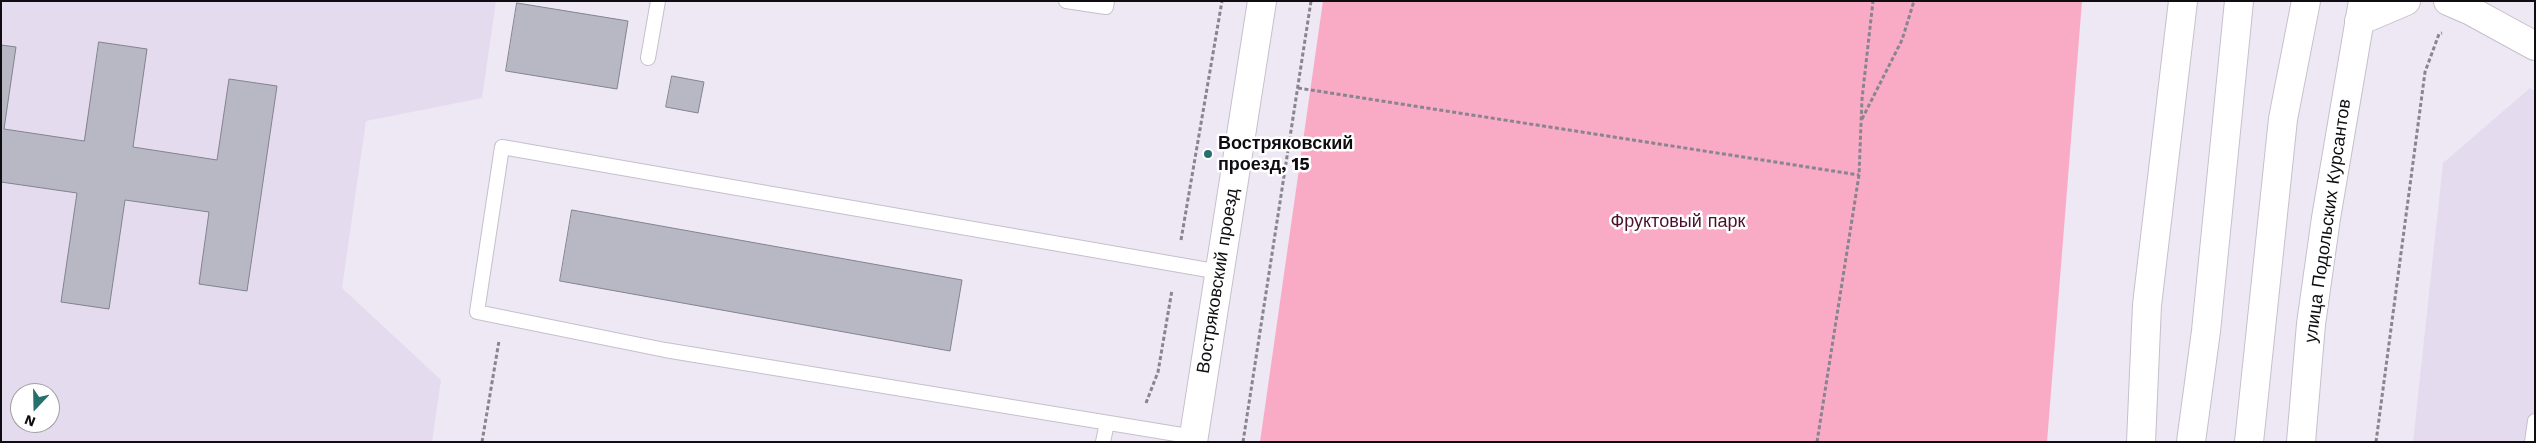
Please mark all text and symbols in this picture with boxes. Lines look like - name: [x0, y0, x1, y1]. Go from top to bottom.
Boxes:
- street label: улица Подольских Курсантов: [2300, 98, 2356, 344]
- place label: Востряковский проезд, 15: [1218, 133, 1353, 176]
- marker: Востряковский проезд, 15: [1202, 148, 1214, 160]
- street label: Востряковский проезд: [1193, 187, 1243, 375]
- park label: Фруктовый парк: [1611, 211, 1745, 233]
- north arrow: [10, 383, 60, 433]
- text: N: [22, 412, 38, 430]

